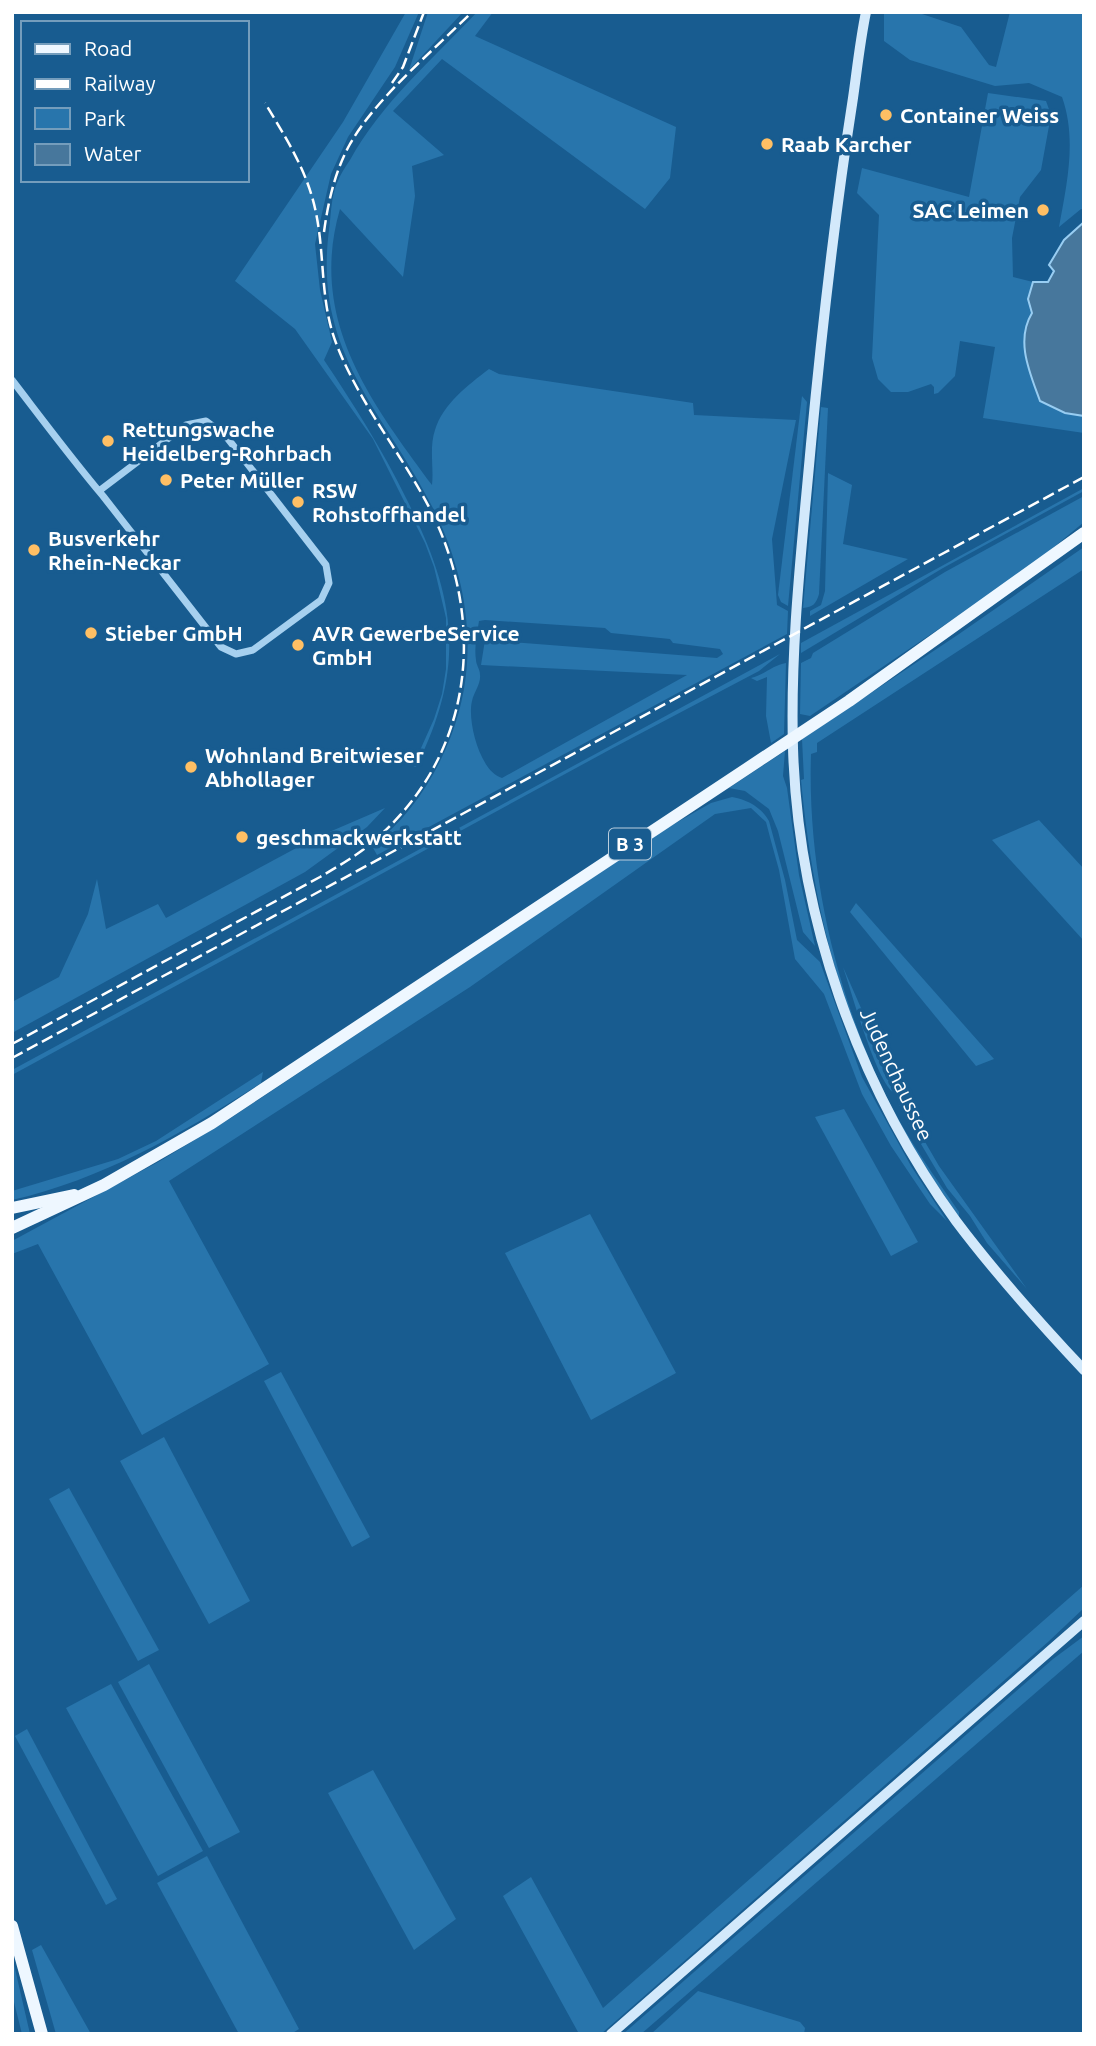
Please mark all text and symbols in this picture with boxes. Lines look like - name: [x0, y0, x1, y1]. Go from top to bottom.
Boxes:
- legend: [21, 21, 248, 182]
- text: Road: [84, 36, 132, 60]
- text: Railway: [84, 71, 156, 95]
- place label: Container Weiss: [900, 103, 1059, 127]
- text: Park: [84, 106, 126, 130]
- marker: Container Weiss: [878, 107, 894, 123]
- place label: Raab Karcher: [781, 132, 912, 156]
- marker: Raab Karcher: [759, 136, 775, 152]
- text: Water: [84, 141, 142, 165]
- place label: SAC Leimen: [912, 198, 1029, 222]
- marker: SAC Leimen: [1035, 202, 1051, 218]
- place label: Rettungswache Heidelberg-Rohrbach: [122, 417, 332, 465]
- marker: Rettungswache Heidelberg-Rohrbach: [100, 433, 116, 449]
- place label: Peter Müller: [180, 468, 304, 492]
- marker: Peter Müller: [158, 472, 174, 488]
- place label: RSW Rohstoffhandel: [312, 478, 466, 526]
- marker: RSW Rohstoffhandel: [290, 494, 306, 510]
- place label: Busverkehr Rhein-Neckar: [48, 526, 181, 574]
- marker: Busverkehr Rhein-Neckar: [26, 542, 42, 558]
- place label: Stieber GmbH: [105, 621, 243, 645]
- place label: AVR GewerbeService GmbH: [312, 621, 520, 669]
- marker: Stieber GmbH: [83, 625, 99, 641]
- marker: AVR GewerbeService GmbH: [290, 637, 306, 653]
- place label: Wohnland Breitwieser Abhollager: [205, 743, 424, 791]
- marker: Wohnland Breitwieser Abhollager: [183, 759, 199, 775]
- place label: geschmackwerkstatt: [256, 825, 462, 849]
- road number: B 3: [609, 828, 651, 860]
- marker: geschmackwerkstatt: [234, 829, 250, 845]
- street label: Judenchaussee: [856, 1004, 938, 1144]

